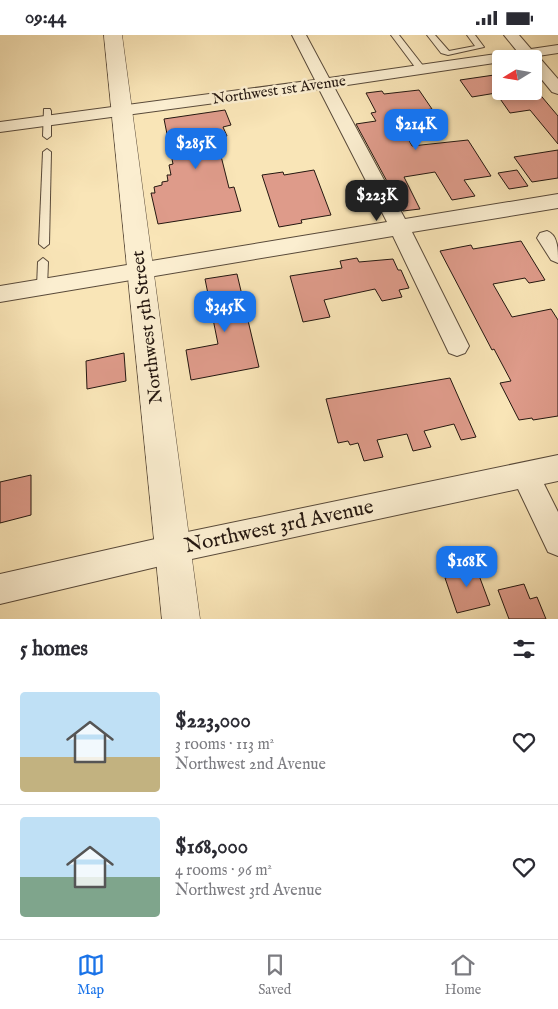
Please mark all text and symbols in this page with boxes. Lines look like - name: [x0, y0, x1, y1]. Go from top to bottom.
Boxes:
- text: 09:44: [25, 6, 66, 30]
- north arrow: [492, 50, 542, 100]
- map controls: [492, 50, 542, 100]
- street label: Northwest 1st Avenue: [211, 71, 347, 109]
- pin: $214K: [381, 109, 451, 151]
- text: $214K: [395, 115, 437, 135]
- pin: $285K: [161, 127, 231, 170]
- text: $285K: [176, 134, 216, 154]
- pin: $223K: [342, 179, 412, 222]
- text: $223K: [356, 186, 398, 206]
- street label: Northwest 5th Street: [127, 249, 169, 405]
- pin: $345K: [190, 291, 260, 333]
- text: $345K: [205, 297, 245, 317]
- street label: Northwest 3rd Avenue: [182, 494, 376, 560]
- pin: $168K: [432, 545, 502, 588]
- text: $168K: [447, 552, 487, 572]
- icon: filters: [510, 635, 538, 663]
- text: 5 homes: [20, 636, 88, 663]
- text: $223,000: [175, 708, 251, 735]
- icon: home: [60, 712, 120, 772]
- icon: heart: [510, 728, 538, 756]
- text: 3 rooms · 113 m²: [175, 735, 274, 755]
- text: Northwest 2nd Avenue: [175, 755, 326, 775]
- text: $168,000: [175, 834, 248, 861]
- icon: home: [60, 837, 120, 897]
- icon: heart: [510, 853, 538, 881]
- text: 4 rooms · 96 m²: [175, 861, 272, 881]
- text: Northwest 3rd Avenue: [175, 881, 322, 901]
- tab: Map: [77, 951, 105, 999]
- tab: Saved: [258, 951, 291, 999]
- tab: Home: [445, 951, 481, 999]

